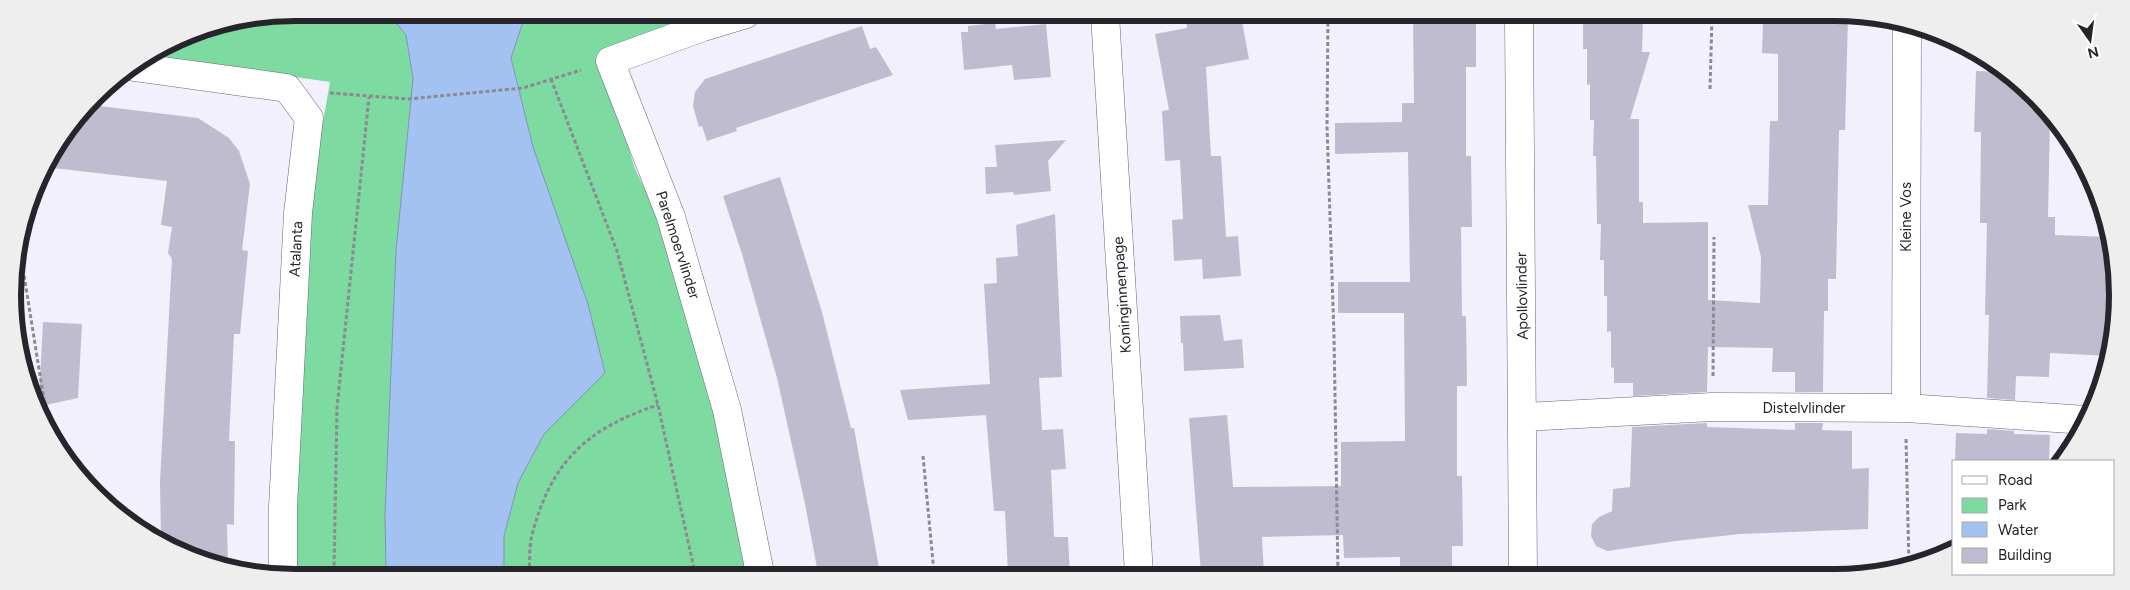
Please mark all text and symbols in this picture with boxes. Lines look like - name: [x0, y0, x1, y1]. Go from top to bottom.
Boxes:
- north arrow: [2065, 15, 2115, 65]
- text: N: [2086, 43, 2100, 62]
- street label: Kleine Vos: [1897, 182, 1915, 252]
- street label: Parelmoervlinder: [652, 189, 704, 301]
- street label: Atalanta: [286, 221, 306, 277]
- street label: Koninginnenpage: [1109, 236, 1135, 354]
- street label: Apollovlinder: [1512, 252, 1532, 340]
- street label: Distelvlinder: [1763, 399, 1845, 417]
- legend: [1952, 460, 2115, 575]
- text: Road: [1998, 471, 2033, 489]
- text: Park: [1998, 496, 2027, 514]
- text: Water: [1998, 521, 2038, 539]
- text: Building: [1998, 546, 2052, 564]

